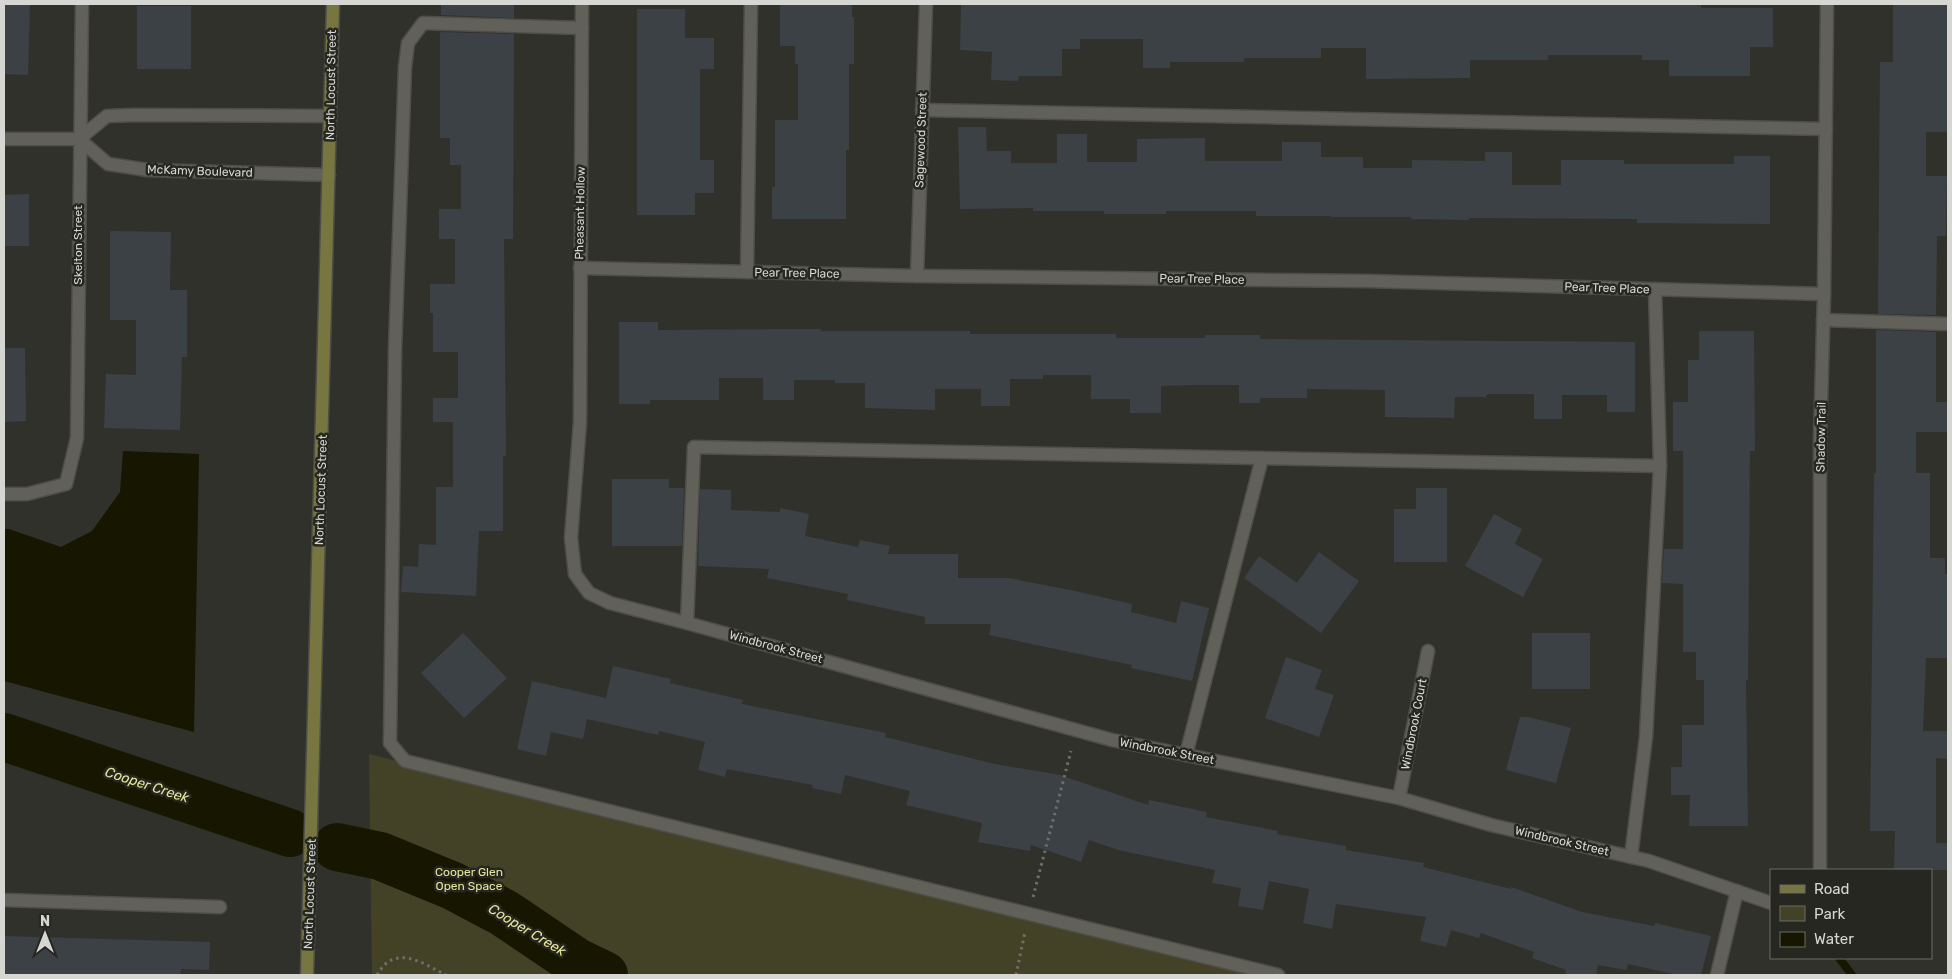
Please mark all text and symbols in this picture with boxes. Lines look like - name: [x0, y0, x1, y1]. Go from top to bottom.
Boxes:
- street label: North Locust Street: [323, 29, 339, 140]
- street label: Sagewood Street: [912, 92, 930, 188]
- street label: McKamy Boulevard: [147, 162, 253, 180]
- street label: Pheasant Hollow: [572, 166, 588, 260]
- street label: Skelton Street: [71, 205, 85, 285]
- street label: Pear Tree Place: [754, 265, 840, 281]
- street label: Pear Tree Place: [1159, 271, 1245, 287]
- street label: Pear Tree Place: [1564, 280, 1650, 296]
- street label: Shadow Trail: [1813, 402, 1829, 472]
- street label: North Locust Street: [312, 434, 330, 545]
- street label: Windbrook Street: [728, 628, 824, 666]
- street label: Windbrook Court: [1398, 677, 1430, 771]
- street label: Windbrook Street: [1119, 735, 1216, 767]
- water label: Cooper Creek: [103, 763, 192, 807]
- street label: Windbrook Street: [1514, 823, 1611, 859]
- street label: North Locust Street: [301, 838, 319, 949]
- park label: Cooper Glen Open Space: [435, 865, 503, 893]
- legend: [1770, 869, 1932, 959]
- text: Road: [1814, 880, 1850, 898]
- water label: Cooper Creek: [485, 900, 569, 960]
- text: Park: [1814, 905, 1845, 923]
- north arrow: [20, 909, 70, 959]
- text: N: [40, 913, 50, 930]
- text: Water: [1814, 930, 1854, 948]

